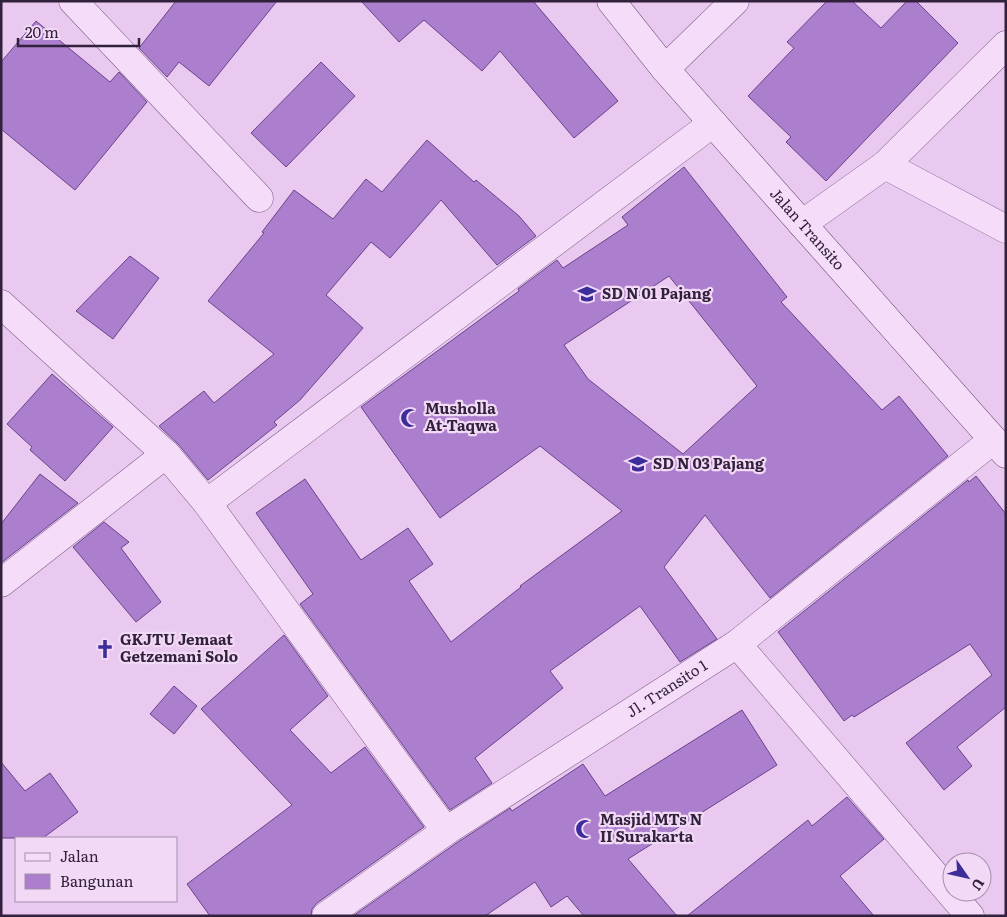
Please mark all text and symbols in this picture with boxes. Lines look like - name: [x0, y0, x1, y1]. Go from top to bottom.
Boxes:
- scale bar: [18, 15, 139, 47]
- text: 20 m: [25, 20, 59, 43]
- street label: Jalan Transito: [765, 182, 851, 275]
- place label: SD N 01 Pajang: [602, 281, 712, 304]
- school or university icon: SD N 01 Pajang: [576, 283, 598, 305]
- place label: Musholla At-Taqwa: [425, 396, 497, 436]
- mosque icon: Musholla At-Taqwa: [399, 407, 421, 429]
- place label: SD N 03 Pajang: [653, 451, 765, 474]
- school or university icon: SD N 03 Pajang: [627, 453, 649, 475]
- place label: GKJTU Jemaat Getzemani Solo: [120, 627, 238, 667]
- church icon: GKJTU Jemaat Getzemani Solo: [94, 638, 116, 660]
- street label: Jl. Transito 1: [621, 653, 711, 722]
- place label: Masjid MTs N II Surakarta: [600, 807, 702, 847]
- mosque icon: Masjid MTs N II Surakarta: [574, 818, 596, 840]
- legend: [15, 837, 178, 902]
- text: Jalan: [60, 844, 99, 867]
- north arrow: [942, 852, 992, 902]
- text: Bangunan: [60, 869, 134, 892]
- text: U: [967, 875, 990, 895]

